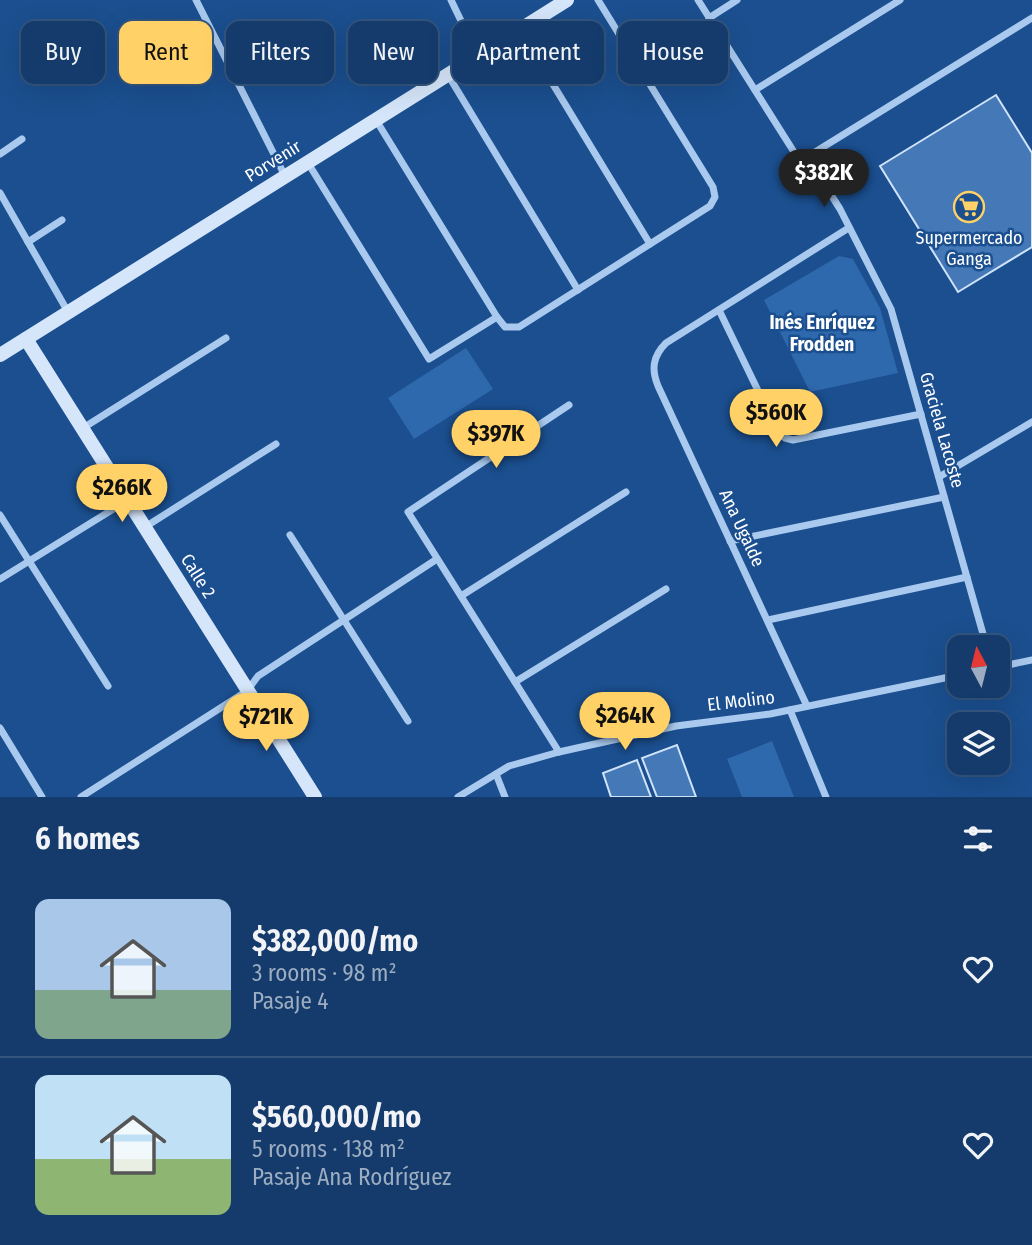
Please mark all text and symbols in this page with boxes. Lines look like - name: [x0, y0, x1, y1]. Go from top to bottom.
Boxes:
- chip: Buy: [21, 21, 105, 84]
- chip: Rent: [119, 21, 212, 84]
- chip: Filters: [226, 21, 334, 84]
- chip: New: [348, 21, 438, 84]
- chip: Apartment: [452, 21, 604, 84]
- chip: House: [618, 21, 728, 84]
- street label: Porvenir: [241, 135, 306, 187]
- pin: $382K: [775, 150, 873, 209]
- text: $382K: [795, 158, 853, 186]
- supermarket icon: Supermercado Ganga: [952, 190, 986, 224]
- place label: Supermercado Ganga: [915, 227, 1023, 270]
- district label: Inés Enríquez Frodden: [769, 311, 875, 356]
- street label: Graciela Lacoste: [915, 370, 969, 491]
- pin: $560K: [727, 390, 825, 449]
- text: $560K: [746, 398, 806, 426]
- pin: $397K: [447, 410, 545, 470]
- text: $397K: [468, 419, 524, 447]
- pin: $266K: [73, 464, 171, 524]
- text: $266K: [92, 473, 152, 501]
- street label: Ana Ugalde: [715, 486, 769, 570]
- street label: Calle 2: [176, 550, 220, 602]
- north arrow: [947, 635, 1010, 698]
- map controls: [947, 635, 1010, 775]
- street label: El Molino: [706, 686, 776, 716]
- pin: $264K: [576, 692, 674, 752]
- pin: $721K: [217, 694, 315, 753]
- text: $264K: [595, 701, 655, 729]
- text: $721K: [239, 702, 293, 730]
- button: layers: [947, 712, 1010, 775]
- icon: filters: [959, 820, 997, 858]
- text: 6 homes: [35, 821, 140, 857]
- text: $382,000/mo: [252, 923, 418, 959]
- icon: home: [91, 927, 175, 1011]
- icon: heart: [959, 950, 997, 988]
- text: 3 rooms · 98 m²: [252, 959, 397, 987]
- text: Pasaje 4: [252, 987, 328, 1015]
- text: $560,000/mo: [252, 1099, 421, 1135]
- icon: home: [91, 1103, 175, 1187]
- icon: heart: [959, 1126, 997, 1164]
- text: 5 rooms · 138 m²: [252, 1135, 405, 1163]
- text: Pasaje Ana Rodríguez: [252, 1163, 451, 1191]

